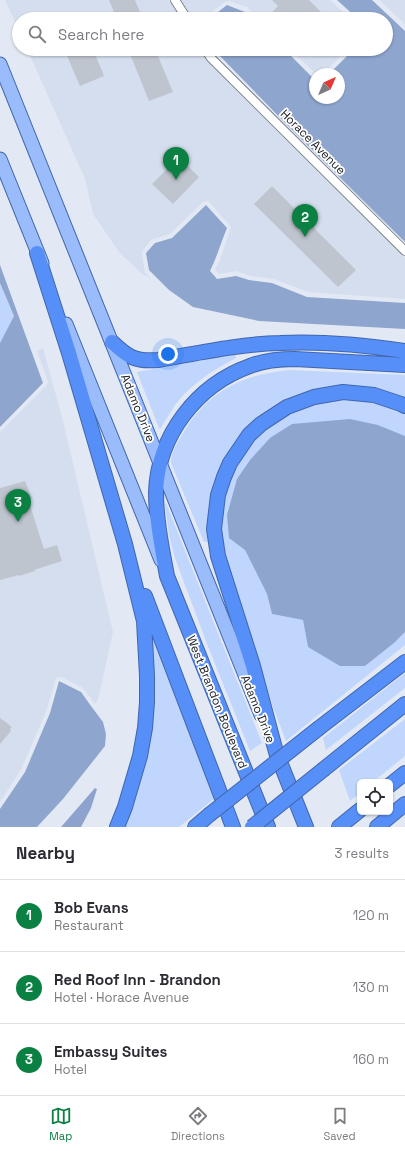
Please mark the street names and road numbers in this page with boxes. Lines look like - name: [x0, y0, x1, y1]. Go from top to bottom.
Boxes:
- street label: Horace Avenue: [277, 106, 349, 178]
- street label: Adamo Drive: [117, 372, 159, 444]
- street label: West Brandon Boulevard: [183, 633, 251, 771]
- street label: Adamo Drive: [237, 673, 279, 745]

